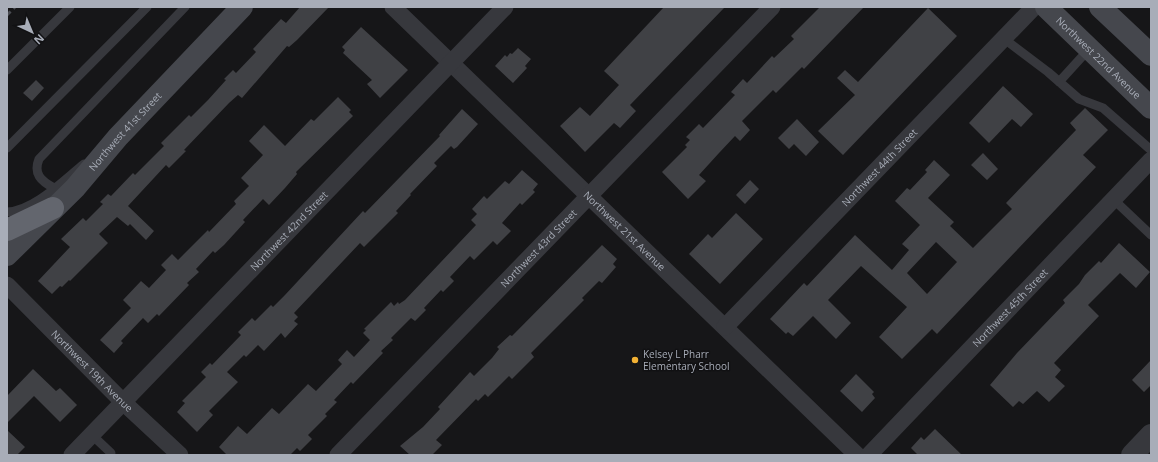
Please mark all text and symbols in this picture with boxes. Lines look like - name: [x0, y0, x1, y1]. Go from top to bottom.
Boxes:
- north arrow: [12, 12, 52, 52]
- street label: Northwest 22nd Avenue: [1053, 13, 1144, 102]
- text: N: [31, 31, 48, 48]
- street label: Northwest 41st Street: [85, 89, 165, 174]
- street label: Northwest 44th Street: [838, 125, 920, 209]
- street label: Northwest 42nd Street: [247, 187, 331, 274]
- street label: Northwest 21st Avenue: [581, 188, 669, 274]
- street label: Northwest 43rd Street: [497, 206, 580, 290]
- street label: Northwest 45th Street: [969, 265, 1051, 350]
- street label: Northwest 19th Avenue: [48, 327, 136, 415]
- place label: Kelsey L Pharr Elementary School: [643, 347, 729, 373]
- marker: Kelsey L Pharr Elementary School: [630, 355, 640, 365]

